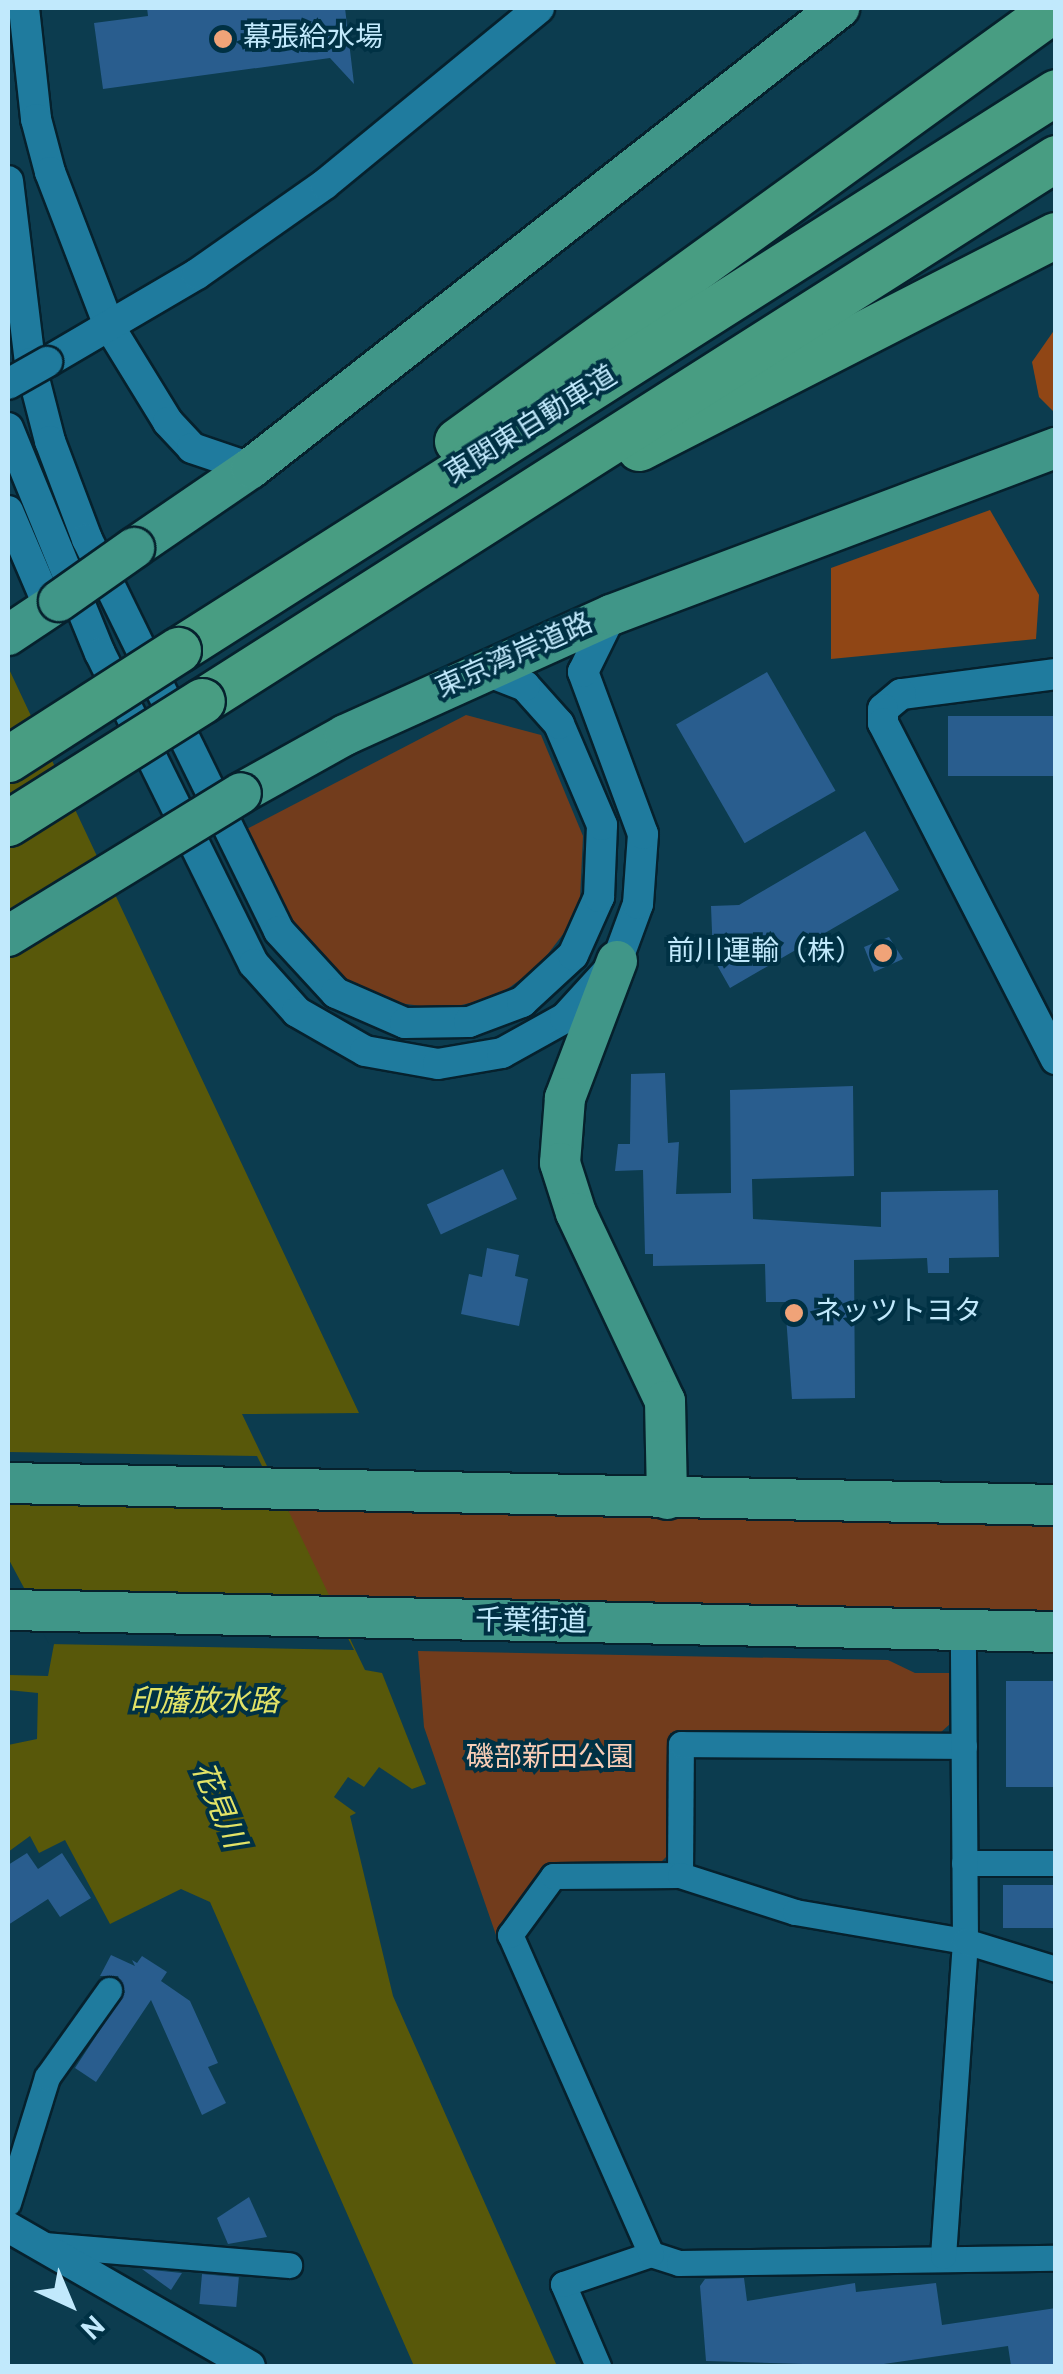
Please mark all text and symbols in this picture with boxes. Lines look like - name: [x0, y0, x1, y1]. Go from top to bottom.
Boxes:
- place label: 幕張給水場: [243, 22, 383, 56]
- marker: 幕張給水場: [212, 28, 234, 50]
- street label: 東関東自動車道: [440, 360, 624, 492]
- street label: 東京湾岸道路: [431, 607, 599, 707]
- place label: 前川運輸（株）: [667, 936, 863, 970]
- marker: 前川運輸（株）: [872, 942, 894, 964]
- place label: ネッツトヨタ: [814, 1296, 982, 1330]
- marker: ネッツトヨタ: [783, 1302, 805, 1324]
- street label: 千葉街道: [475, 1605, 587, 1641]
- water label: 印旛放水路: [129, 1686, 279, 1722]
- park label: 磯部新田公園: [466, 1742, 634, 1776]
- water label: 花見川: [182, 1758, 250, 1854]
- north arrow: [20, 2254, 120, 2354]
- text: N: [71, 2306, 111, 2346]

